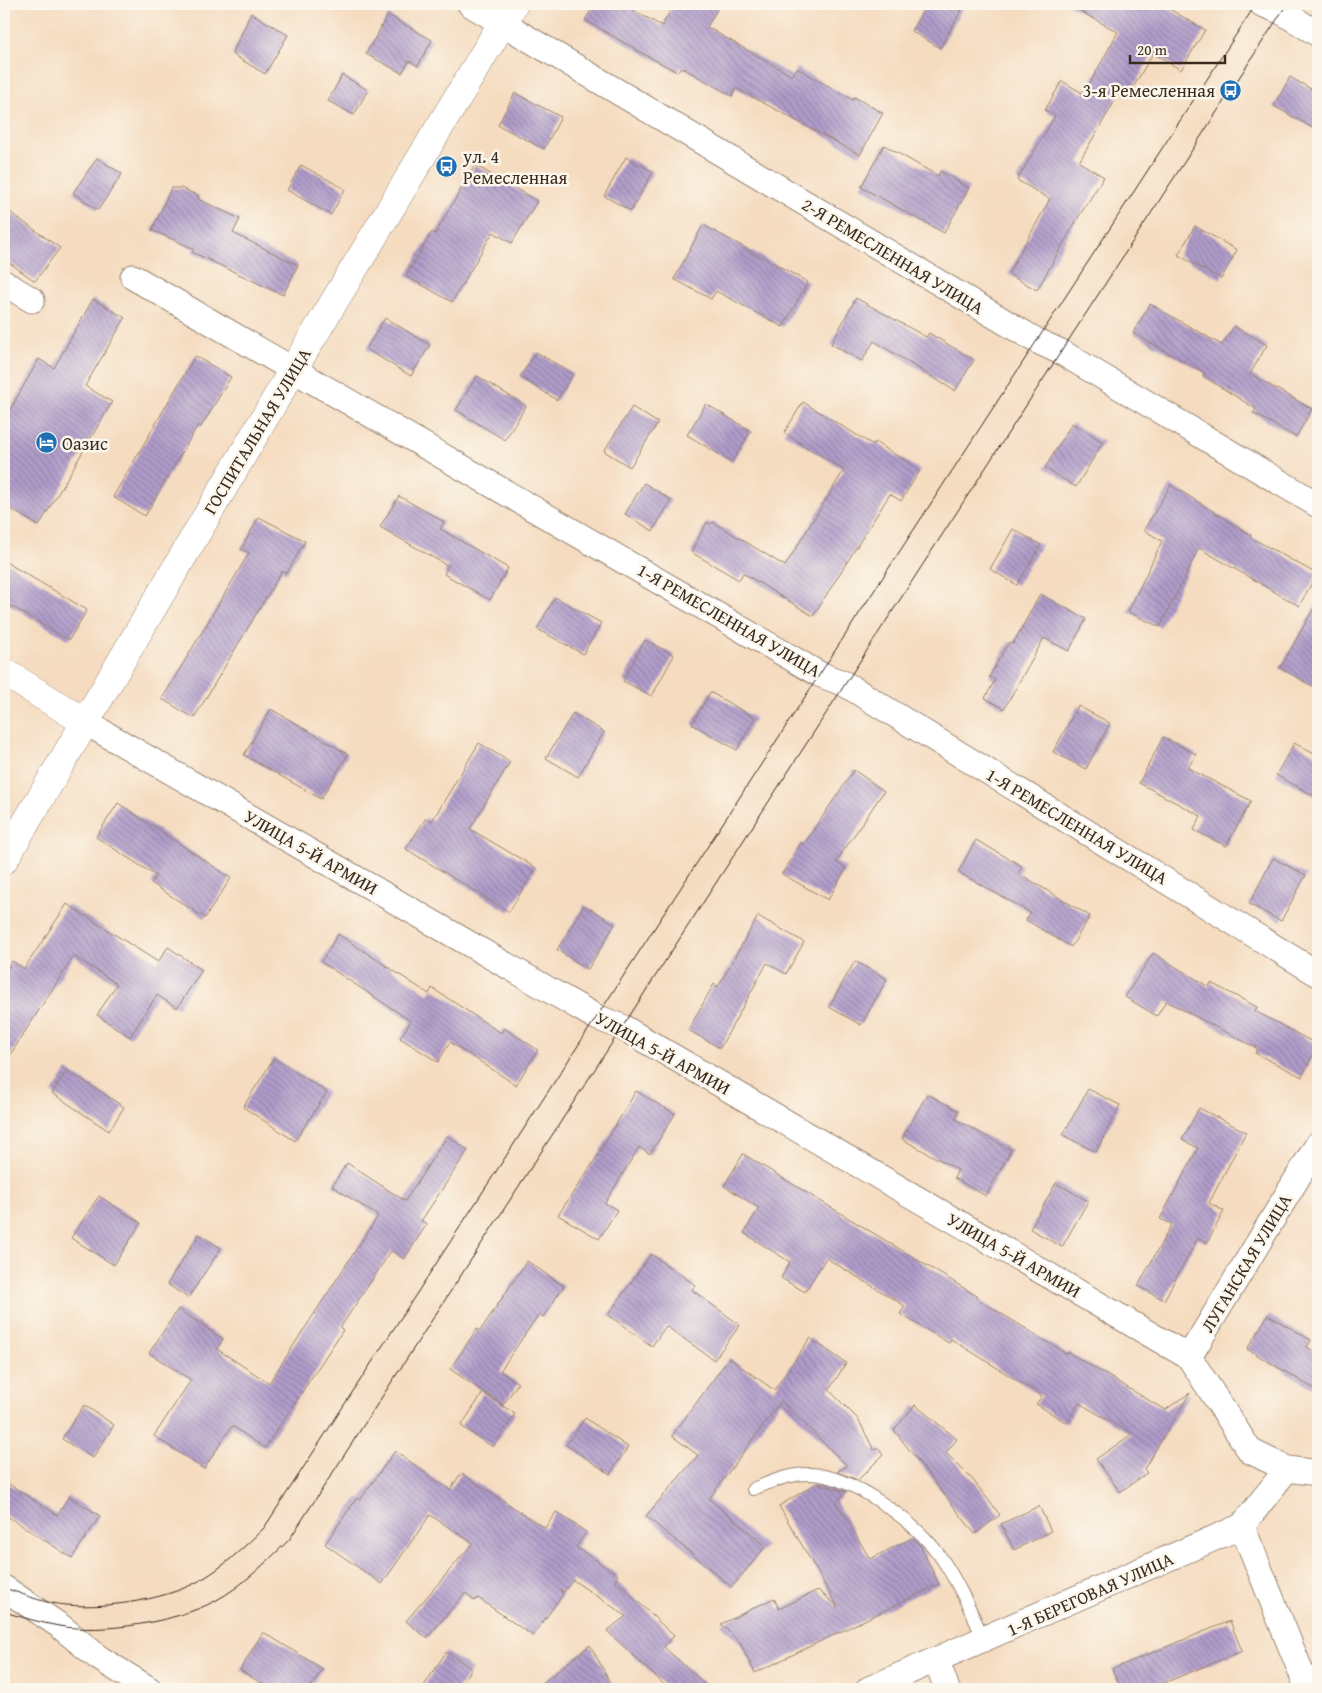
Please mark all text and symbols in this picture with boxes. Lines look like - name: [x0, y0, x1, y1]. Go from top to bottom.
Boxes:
- scale bar: [1130, 32, 1224, 64]
- text: 20 m: [1137, 39, 1168, 60]
- place label: 3-я Ремесленная: [1083, 77, 1215, 104]
- bus stop icon: 3-я Ремесленная: [1219, 78, 1243, 102]
- place label: ул. 4 Ремесленная: [462, 143, 567, 191]
- bus stop icon: ул. 4 Ремесленная: [435, 154, 459, 178]
- street label: 2-Я РЕМЕСЛЕННАЯ УЛИЦА: [797, 191, 989, 321]
- street label: ГОСПИТАЛЬНАЯ УЛИЦА: [196, 343, 318, 519]
- place label: Оазис: [62, 430, 108, 457]
- hotel icon: Оазис: [34, 431, 58, 455]
- street label: 1-Я РЕМЕСЛЕННАЯ УЛИЦА: [632, 556, 826, 684]
- street label: 1-Я РЕМЕСЛЕННАЯ УЛИЦА: [981, 761, 1173, 891]
- street label: УЛИЦА 5-Й АРМИИ: [239, 803, 383, 901]
- street label: УЛИЦА 5-Й АРМИИ: [590, 1005, 736, 1101]
- street label: ЛУГАНСКАЯ УЛИЦА: [1194, 1189, 1298, 1337]
- street label: УЛИЦА 5-Й АРМИИ: [942, 1206, 1086, 1304]
- street label: 1-Я БЕРЕГОВАЯ УЛИЦА: [1002, 1545, 1178, 1643]

